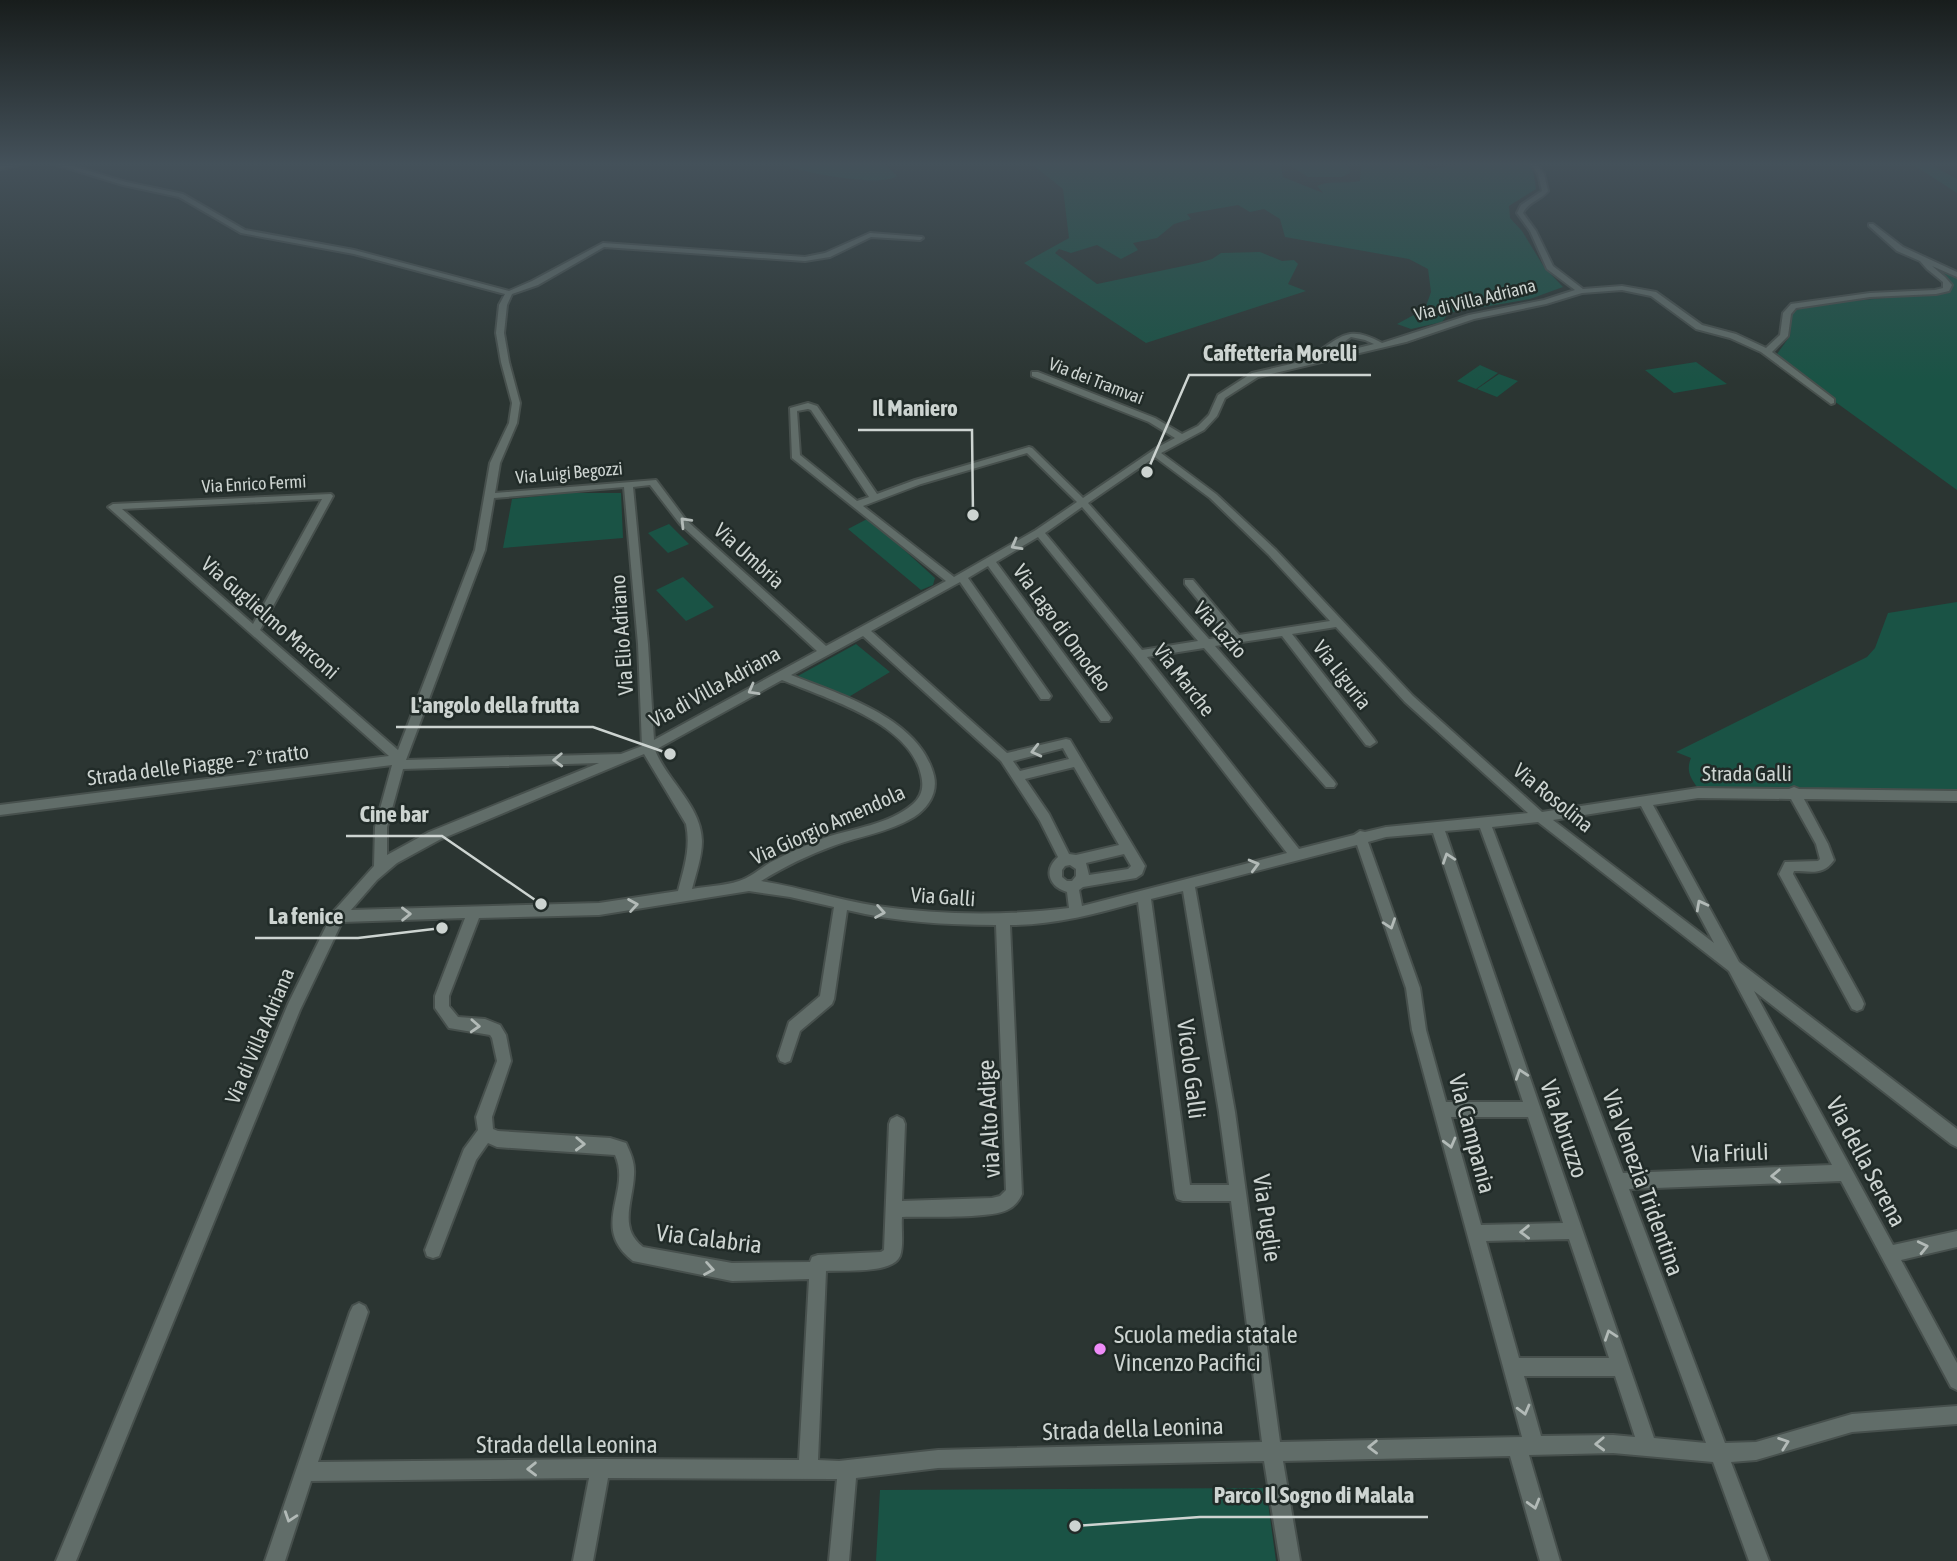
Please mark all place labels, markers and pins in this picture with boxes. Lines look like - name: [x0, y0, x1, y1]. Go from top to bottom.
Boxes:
- callout: Caffetteria Morelli: [1189, 331, 1371, 375]
- callout: Il Maniero: [858, 386, 972, 430]
- callout: L'angolo della frutta: [396, 683, 593, 727]
- callout: Cine bar: [346, 792, 442, 836]
- callout: La fenice: [255, 894, 358, 938]
- place label: Scuola media statale Vincenzo Pacifici: [1114, 1321, 1298, 1376]
- marker: Scuola media statale Vincenzo Pacifici: [1092, 1341, 1108, 1357]
- callout: Parco Il Sogno di Malala: [1200, 1473, 1428, 1517]

